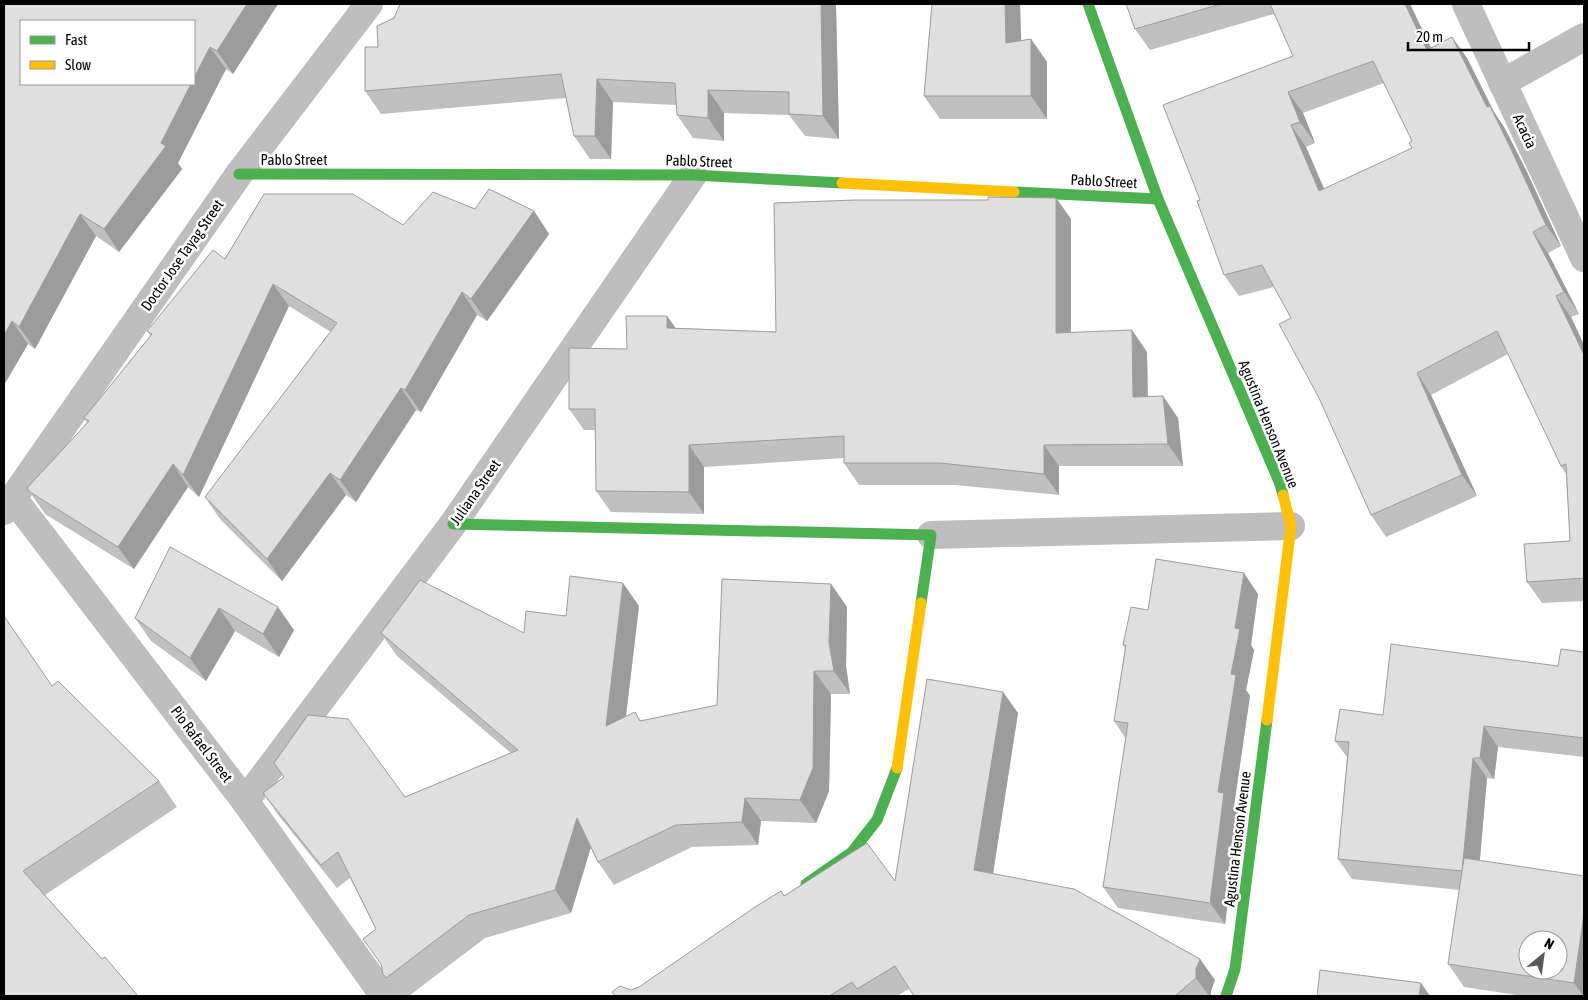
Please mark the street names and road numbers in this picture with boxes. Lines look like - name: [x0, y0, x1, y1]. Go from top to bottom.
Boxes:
- street label: Acacia: [1510, 111, 1540, 151]
- street label: Pablo Street: [261, 151, 327, 168]
- street label: Pablo Street: [665, 151, 733, 171]
- street label: Pablo Street: [1070, 171, 1138, 191]
- street label: Doctor Jose Tayag Street: [137, 196, 227, 314]
- street label: Agustina Henson Avenue: [1236, 358, 1303, 491]
- street label: Juliana Street: [446, 456, 504, 528]
- street label: Pio Rafael Street: [168, 703, 236, 785]
- street label: Agustina Henson Avenue: [1220, 770, 1254, 908]

